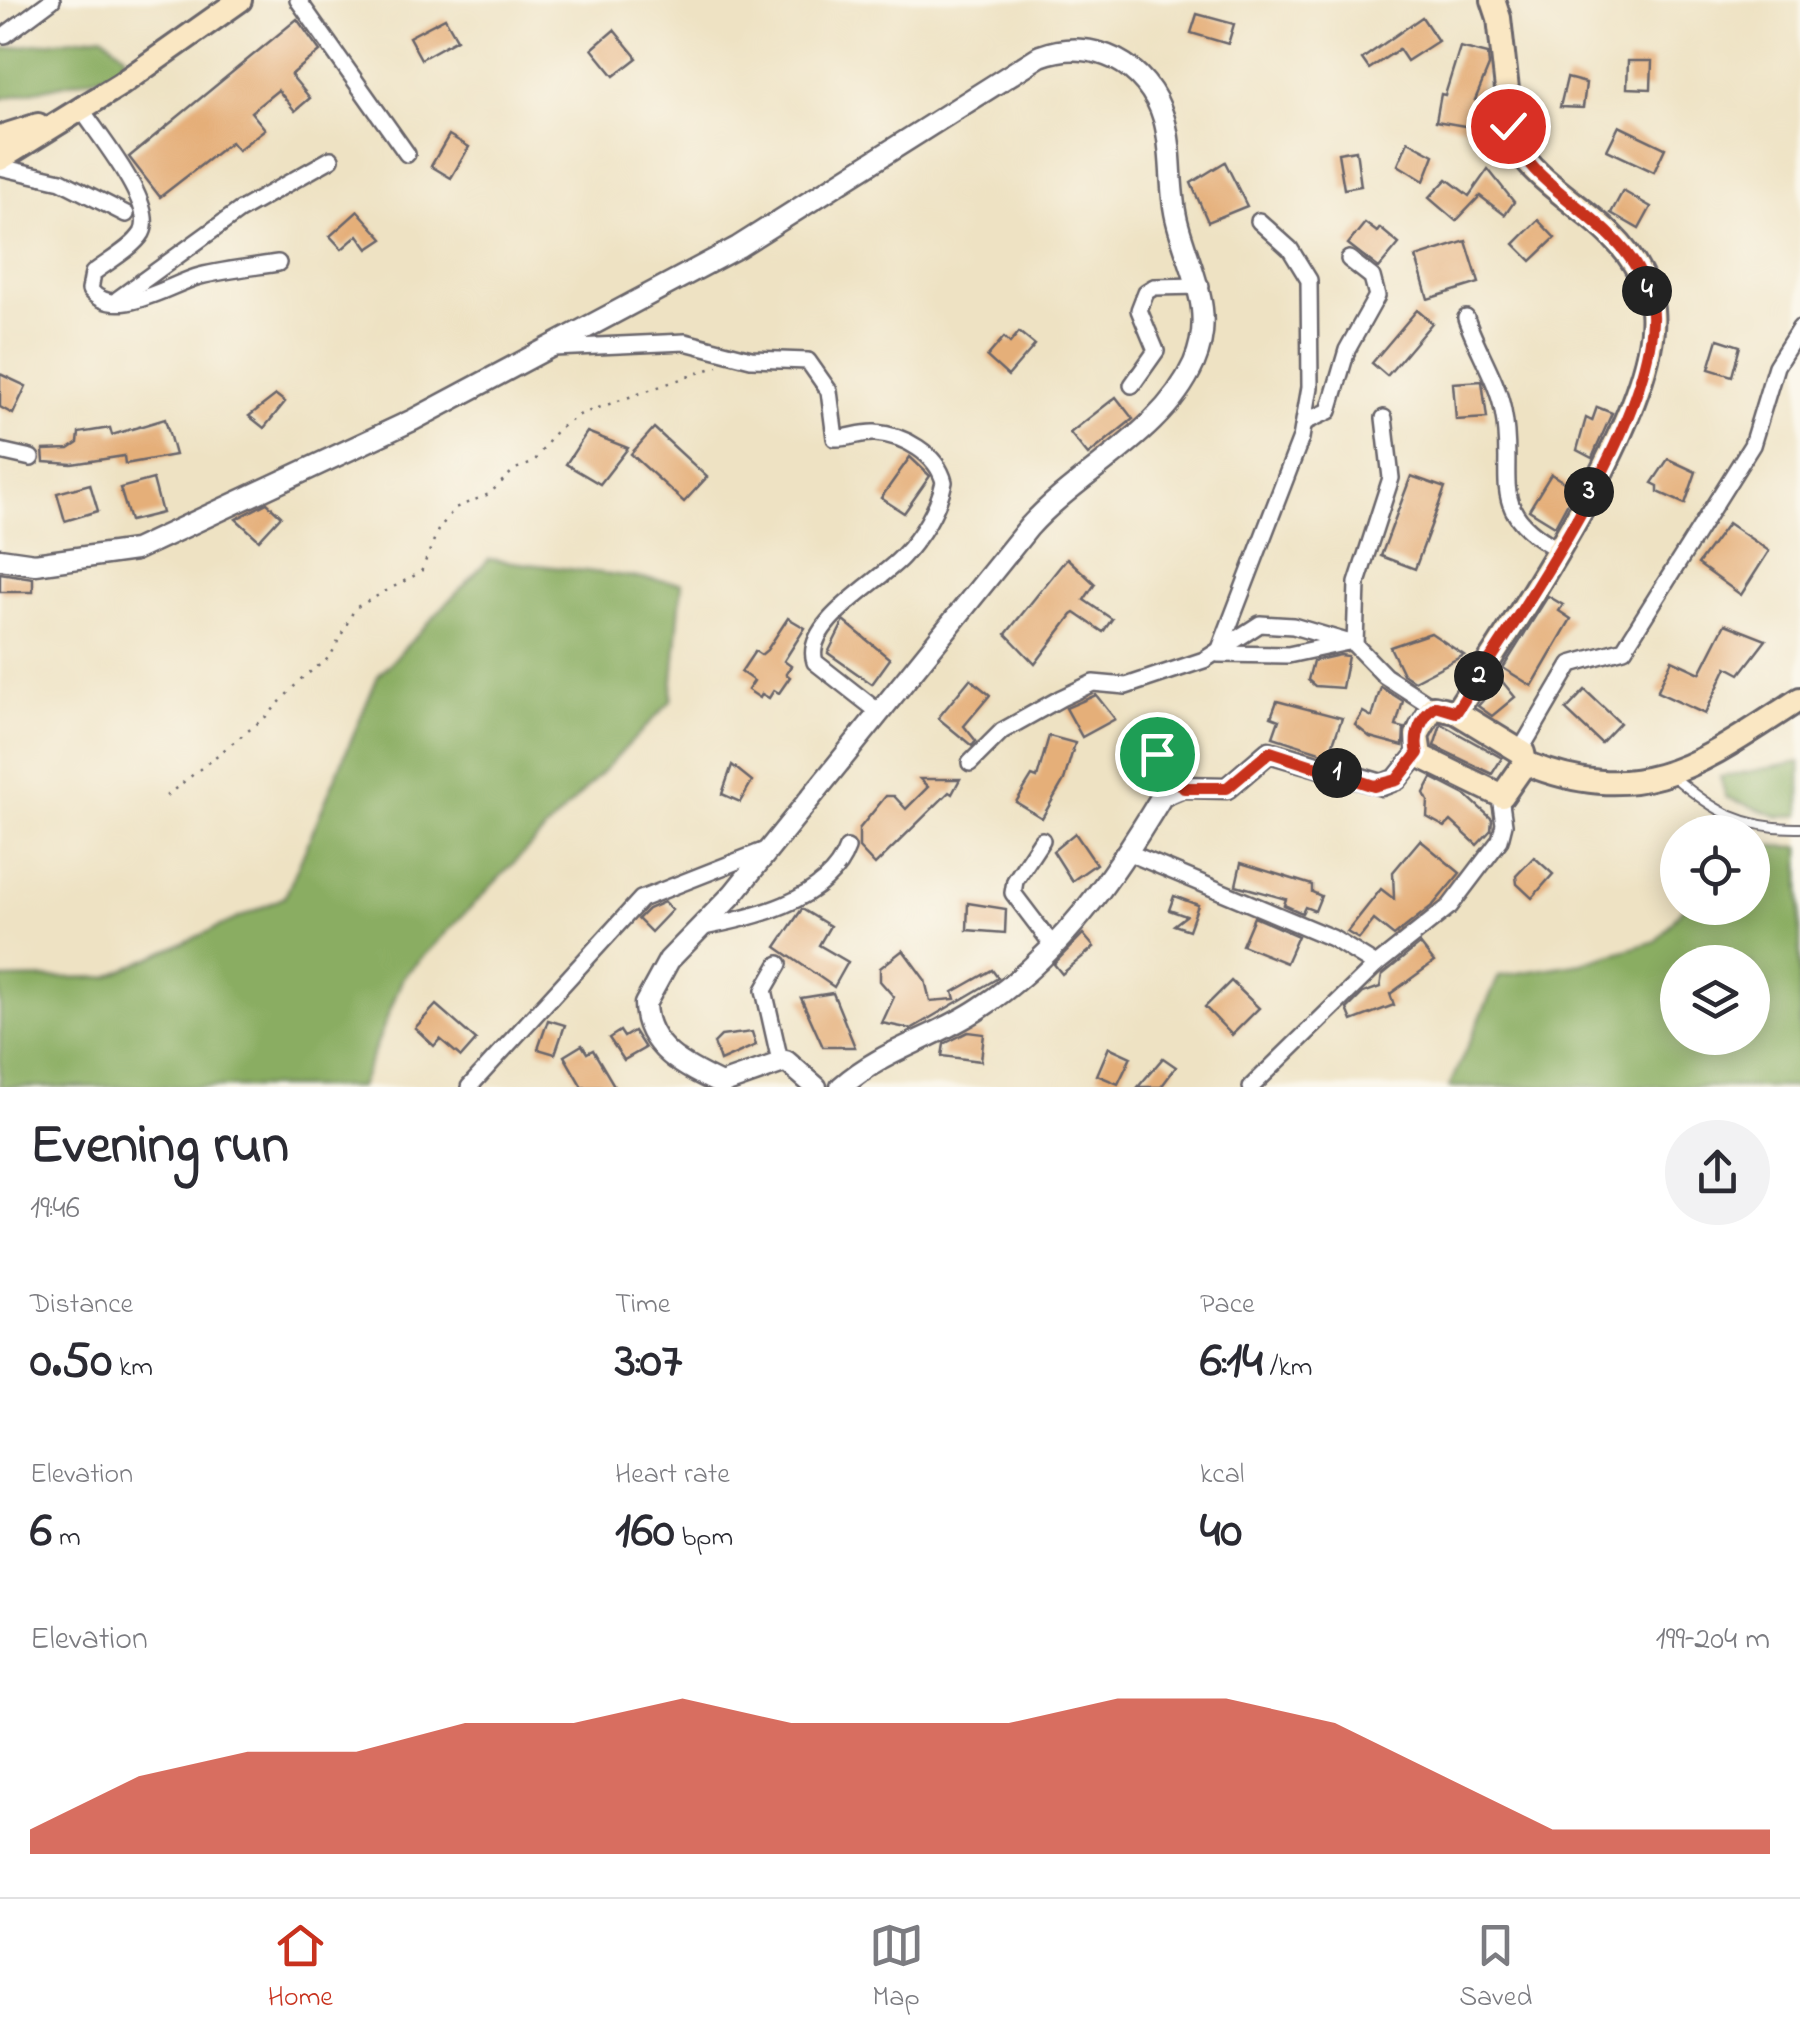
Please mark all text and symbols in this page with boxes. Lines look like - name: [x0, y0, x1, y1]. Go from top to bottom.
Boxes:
- pin: [1466, 84, 1551, 169]
- icon: check: [1481, 99, 1536, 154]
- pin: 4: [1622, 266, 1672, 316]
- text: 4: [1641, 270, 1653, 311]
- pin: 3: [1564, 467, 1614, 517]
- text: 3: [1583, 471, 1595, 512]
- pin: 2: [1454, 651, 1504, 701]
- text: 2: [1472, 655, 1486, 696]
- pin: [1115, 712, 1200, 797]
- icon: arrive: [1130, 727, 1185, 782]
- pin: 1: [1312, 748, 1362, 798]
- text: 1: [1333, 752, 1341, 793]
- map controls: [1660, 815, 1770, 1055]
- button: locate: [1660, 815, 1770, 925]
- button: layers: [1660, 945, 1770, 1055]
- text: Evening run: [30, 1108, 289, 1188]
- button: share: [1665, 1120, 1770, 1225]
- text: 19:46: [30, 1186, 80, 1233]
- text: Distance: [30, 1285, 133, 1326]
- text: Time: [615, 1285, 670, 1326]
- text: Pace: [1200, 1285, 1255, 1326]
- text: 0.50: [30, 1326, 112, 1399]
- text: 3:07: [615, 1326, 682, 1399]
- text: 6:14: [1200, 1326, 1263, 1399]
- text: km: [112, 1348, 153, 1389]
- text: /km: [1263, 1348, 1312, 1389]
- text: Elevation: [30, 1455, 133, 1496]
- text: Heart rate: [615, 1455, 730, 1496]
- text: kcal: [1200, 1455, 1245, 1496]
- text: 6: [30, 1496, 52, 1569]
- text: 160: [615, 1496, 675, 1569]
- text: 40: [1200, 1496, 1242, 1569]
- text: m: [52, 1518, 81, 1559]
- text: bpm: [675, 1518, 733, 1559]
- text: Elevation: [30, 1617, 148, 1664]
- text: 199–204 m: [1656, 1617, 1770, 1664]
- tab: Home: [268, 1918, 333, 2019]
- tab: Map: [869, 1918, 924, 2019]
- tab: Saved: [1459, 1918, 1532, 2019]

